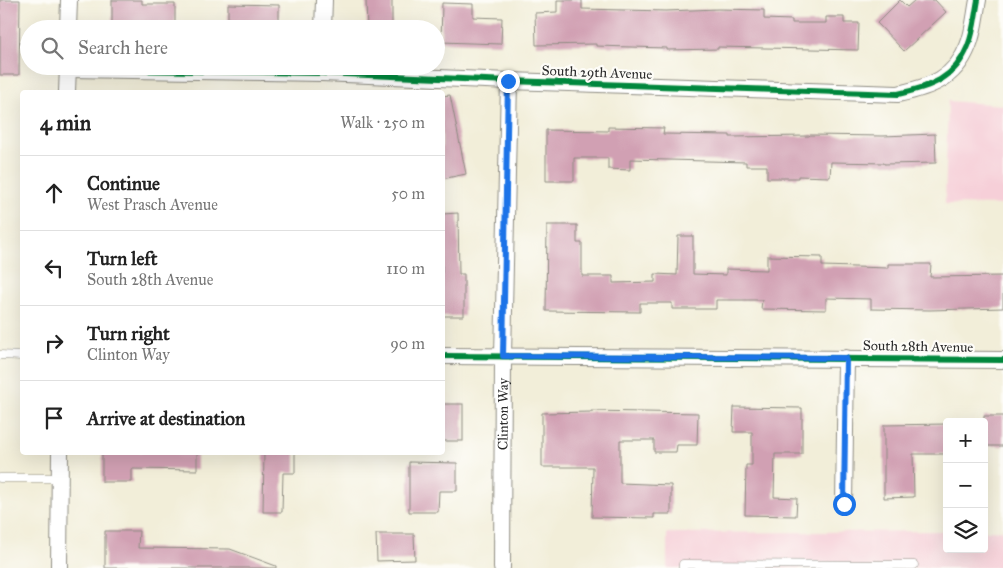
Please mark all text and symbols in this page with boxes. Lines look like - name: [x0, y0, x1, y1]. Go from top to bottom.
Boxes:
- search box: [20, 20, 445, 75]
- icon: search: [38, 34, 66, 62]
- text: Search here: [78, 36, 168, 59]
- street label: South 29th Avenue: [541, 62, 653, 83]
- route end: [497, 70, 520, 93]
- text: 4 min: [40, 110, 91, 136]
- text: Walk · 250 m: [340, 113, 425, 132]
- text: Continue: [87, 172, 160, 195]
- icon: ahead: [40, 179, 68, 207]
- text: 50 m: [391, 184, 425, 203]
- text: West Prasch Avenue: [87, 195, 218, 214]
- text: Turn left: [87, 247, 157, 270]
- icon: left: [40, 254, 68, 282]
- text: 110 m: [386, 259, 425, 278]
- text: South 28th Avenue: [87, 270, 213, 289]
- text: Turn right: [87, 322, 170, 345]
- icon: right: [40, 329, 68, 357]
- text: 90 m: [390, 334, 425, 353]
- street label: South 28th Avenue: [863, 337, 974, 356]
- text: Clinton Way: [87, 345, 170, 364]
- street label: Clinton Way: [495, 377, 512, 450]
- icon: arrive: [40, 404, 68, 432]
- text: Arrive at destination: [87, 407, 245, 430]
- map controls: [943, 418, 988, 553]
- button: +: [943, 418, 988, 463]
- button: −: [943, 463, 988, 508]
- route start: [833, 493, 856, 516]
- button: layers: [943, 508, 988, 553]

